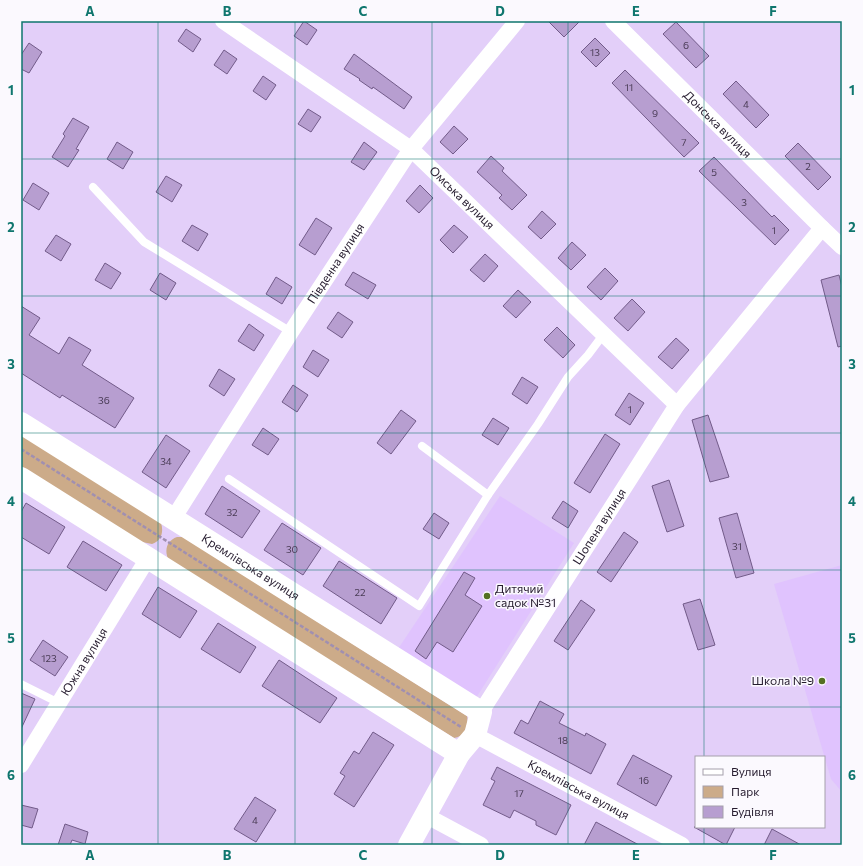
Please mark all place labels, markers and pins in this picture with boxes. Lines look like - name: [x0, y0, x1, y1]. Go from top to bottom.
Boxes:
- place label: Дитячий садок №31: [495, 581, 556, 609]
- marker: Дитячий садок №31: [482, 591, 492, 601]
- place label: Школа №9: [751, 673, 814, 687]
- marker: Школа №9: [817, 676, 827, 686]

